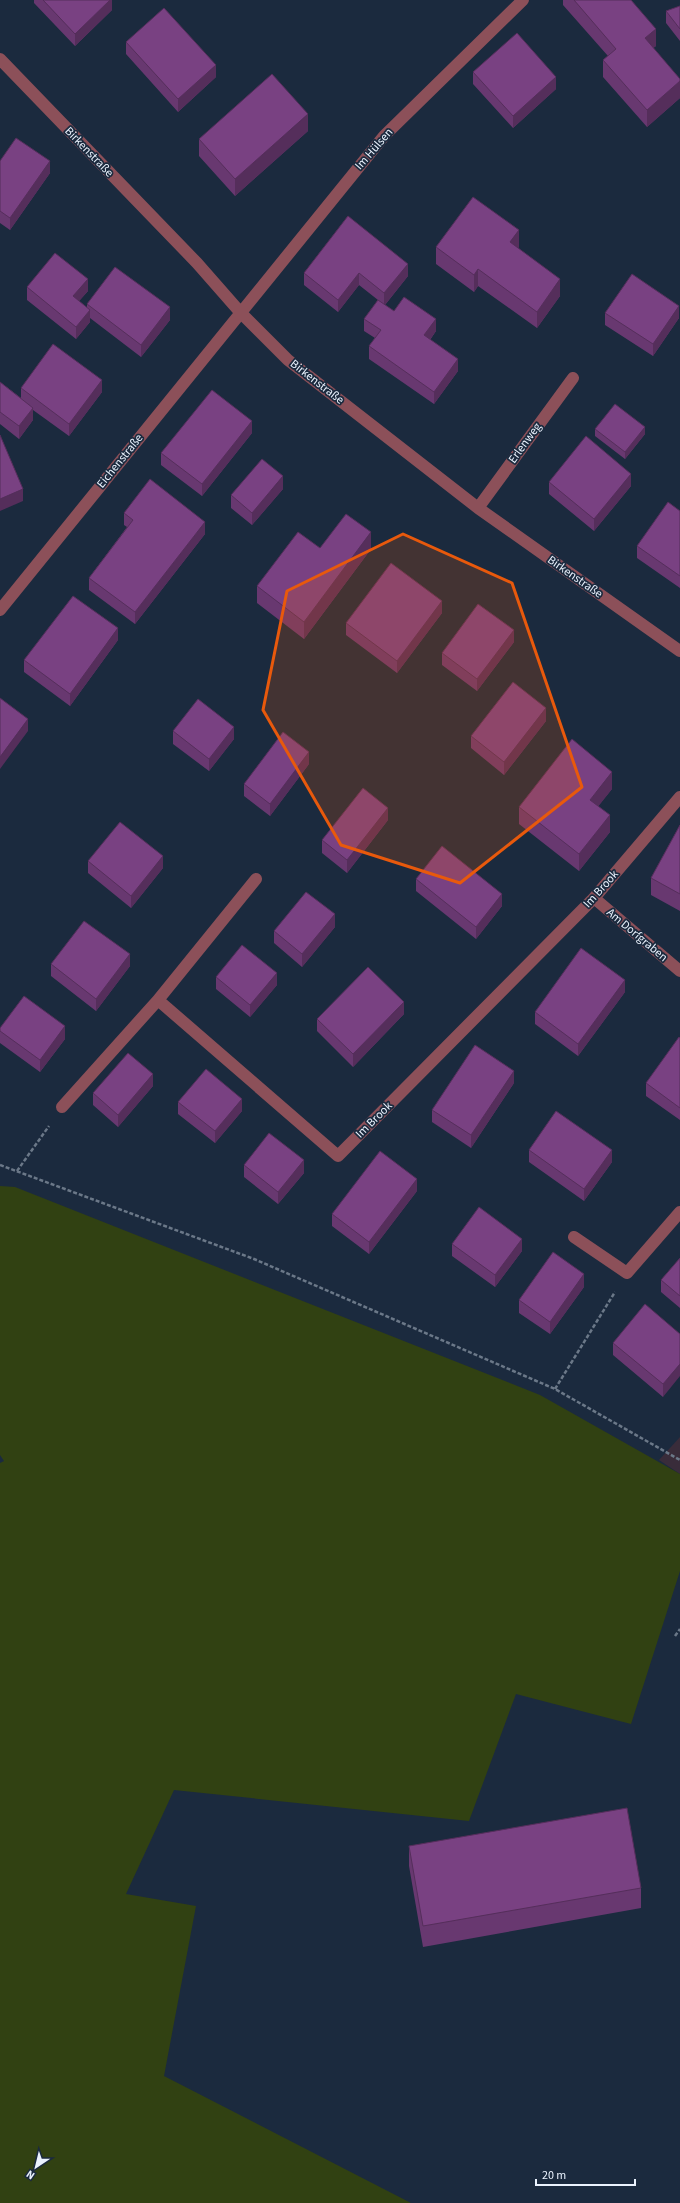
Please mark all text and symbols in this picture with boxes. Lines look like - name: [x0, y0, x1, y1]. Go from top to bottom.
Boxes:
- street label: Birkenstraße: [61, 123, 117, 181]
- street label: Im Hülsen: [351, 124, 397, 174]
- street label: Birkenstraße: [287, 356, 347, 408]
- street label: Erlenweg: [504, 419, 546, 467]
- street label: Eichenstraße: [93, 430, 147, 492]
- street label: Birkenstraße: [544, 552, 606, 602]
- street label: Im Brook: [579, 866, 623, 912]
- street label: Am Dorfgraben: [603, 904, 671, 966]
- street label: Im Brook: [352, 1098, 396, 1142]
- north arrow: [16, 2147, 56, 2187]
- scale bar: [536, 2161, 635, 2187]
- text: N: [23, 2167, 38, 2183]
- text: 20 m: [542, 2167, 566, 2184]

